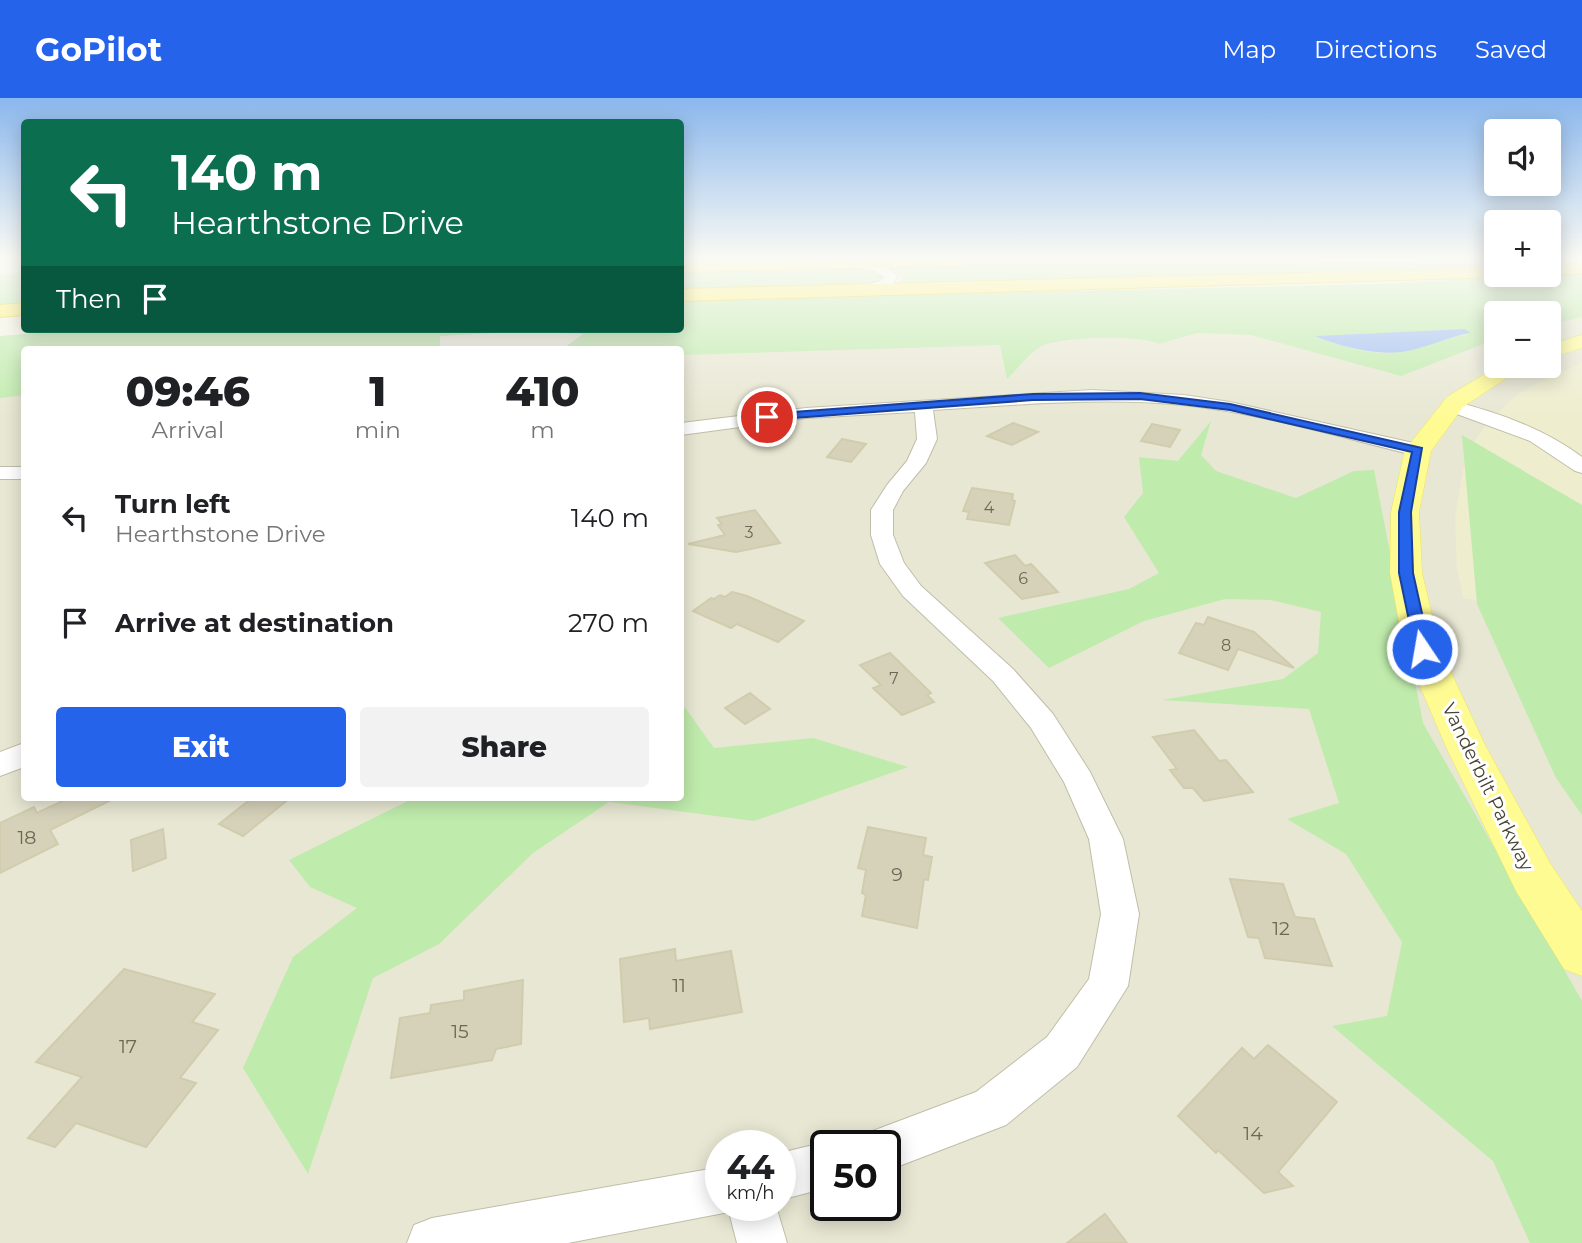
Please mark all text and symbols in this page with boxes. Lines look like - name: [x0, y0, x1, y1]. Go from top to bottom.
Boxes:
- text: GoPilot: [35, 29, 162, 69]
- text: Map: [1223, 35, 1276, 64]
- text: Directions: [1314, 35, 1437, 64]
- text: Saved: [1475, 35, 1547, 64]
- map controls: [1484, 119, 1561, 378]
- button: sound: [1484, 119, 1561, 196]
- text: 140 m: [171, 143, 323, 202]
- icon: left: [56, 147, 147, 238]
- text: Hearthstone Drive: [171, 203, 464, 242]
- button: +: [1484, 210, 1561, 287]
- icon: arrive: [136, 280, 174, 318]
- text: Then: [56, 283, 122, 315]
- button: −: [1484, 301, 1561, 378]
- text: 09:46: [126, 365, 250, 417]
- text: 1: [369, 365, 386, 417]
- text: 410: [505, 365, 579, 417]
- pin: [737, 387, 797, 447]
- icon: arrive: [748, 398, 786, 436]
- text: Arrival: [152, 416, 224, 444]
- text: min: [355, 416, 401, 444]
- text: m: [530, 416, 555, 444]
- text: Turn left: [115, 488, 231, 520]
- house number: 4: [984, 498, 995, 517]
- icon: left: [56, 499, 94, 537]
- text: 140 m: [571, 502, 649, 534]
- text: Hearthstone Drive: [115, 520, 326, 548]
- house number: 3: [744, 523, 754, 542]
- house number: 6: [1018, 569, 1028, 588]
- icon: arrive: [56, 604, 94, 642]
- text: Arrive at destination: [115, 607, 394, 639]
- text: 270 m: [568, 607, 649, 639]
- position arrow: [1385, 612, 1459, 686]
- house number: 8: [1221, 636, 1231, 655]
- house number: 7: [889, 669, 899, 688]
- street label: Vanderbilt Parkway: [1437, 699, 1539, 875]
- button: Exit: [56, 707, 346, 787]
- button: Share: [360, 707, 649, 787]
- house number: 18: [18, 826, 36, 849]
- house number: 9: [891, 863, 903, 886]
- house number: 12: [1272, 917, 1290, 940]
- house number: 11: [672, 974, 686, 997]
- house number: 15: [451, 1020, 469, 1043]
- house number: 17: [119, 1035, 137, 1058]
- house number: 14: [1243, 1122, 1263, 1145]
- speed limit sign: 50: [810, 1130, 901, 1221]
- text: 44: [726, 1145, 775, 1188]
- text: km/h: [726, 1182, 775, 1204]

